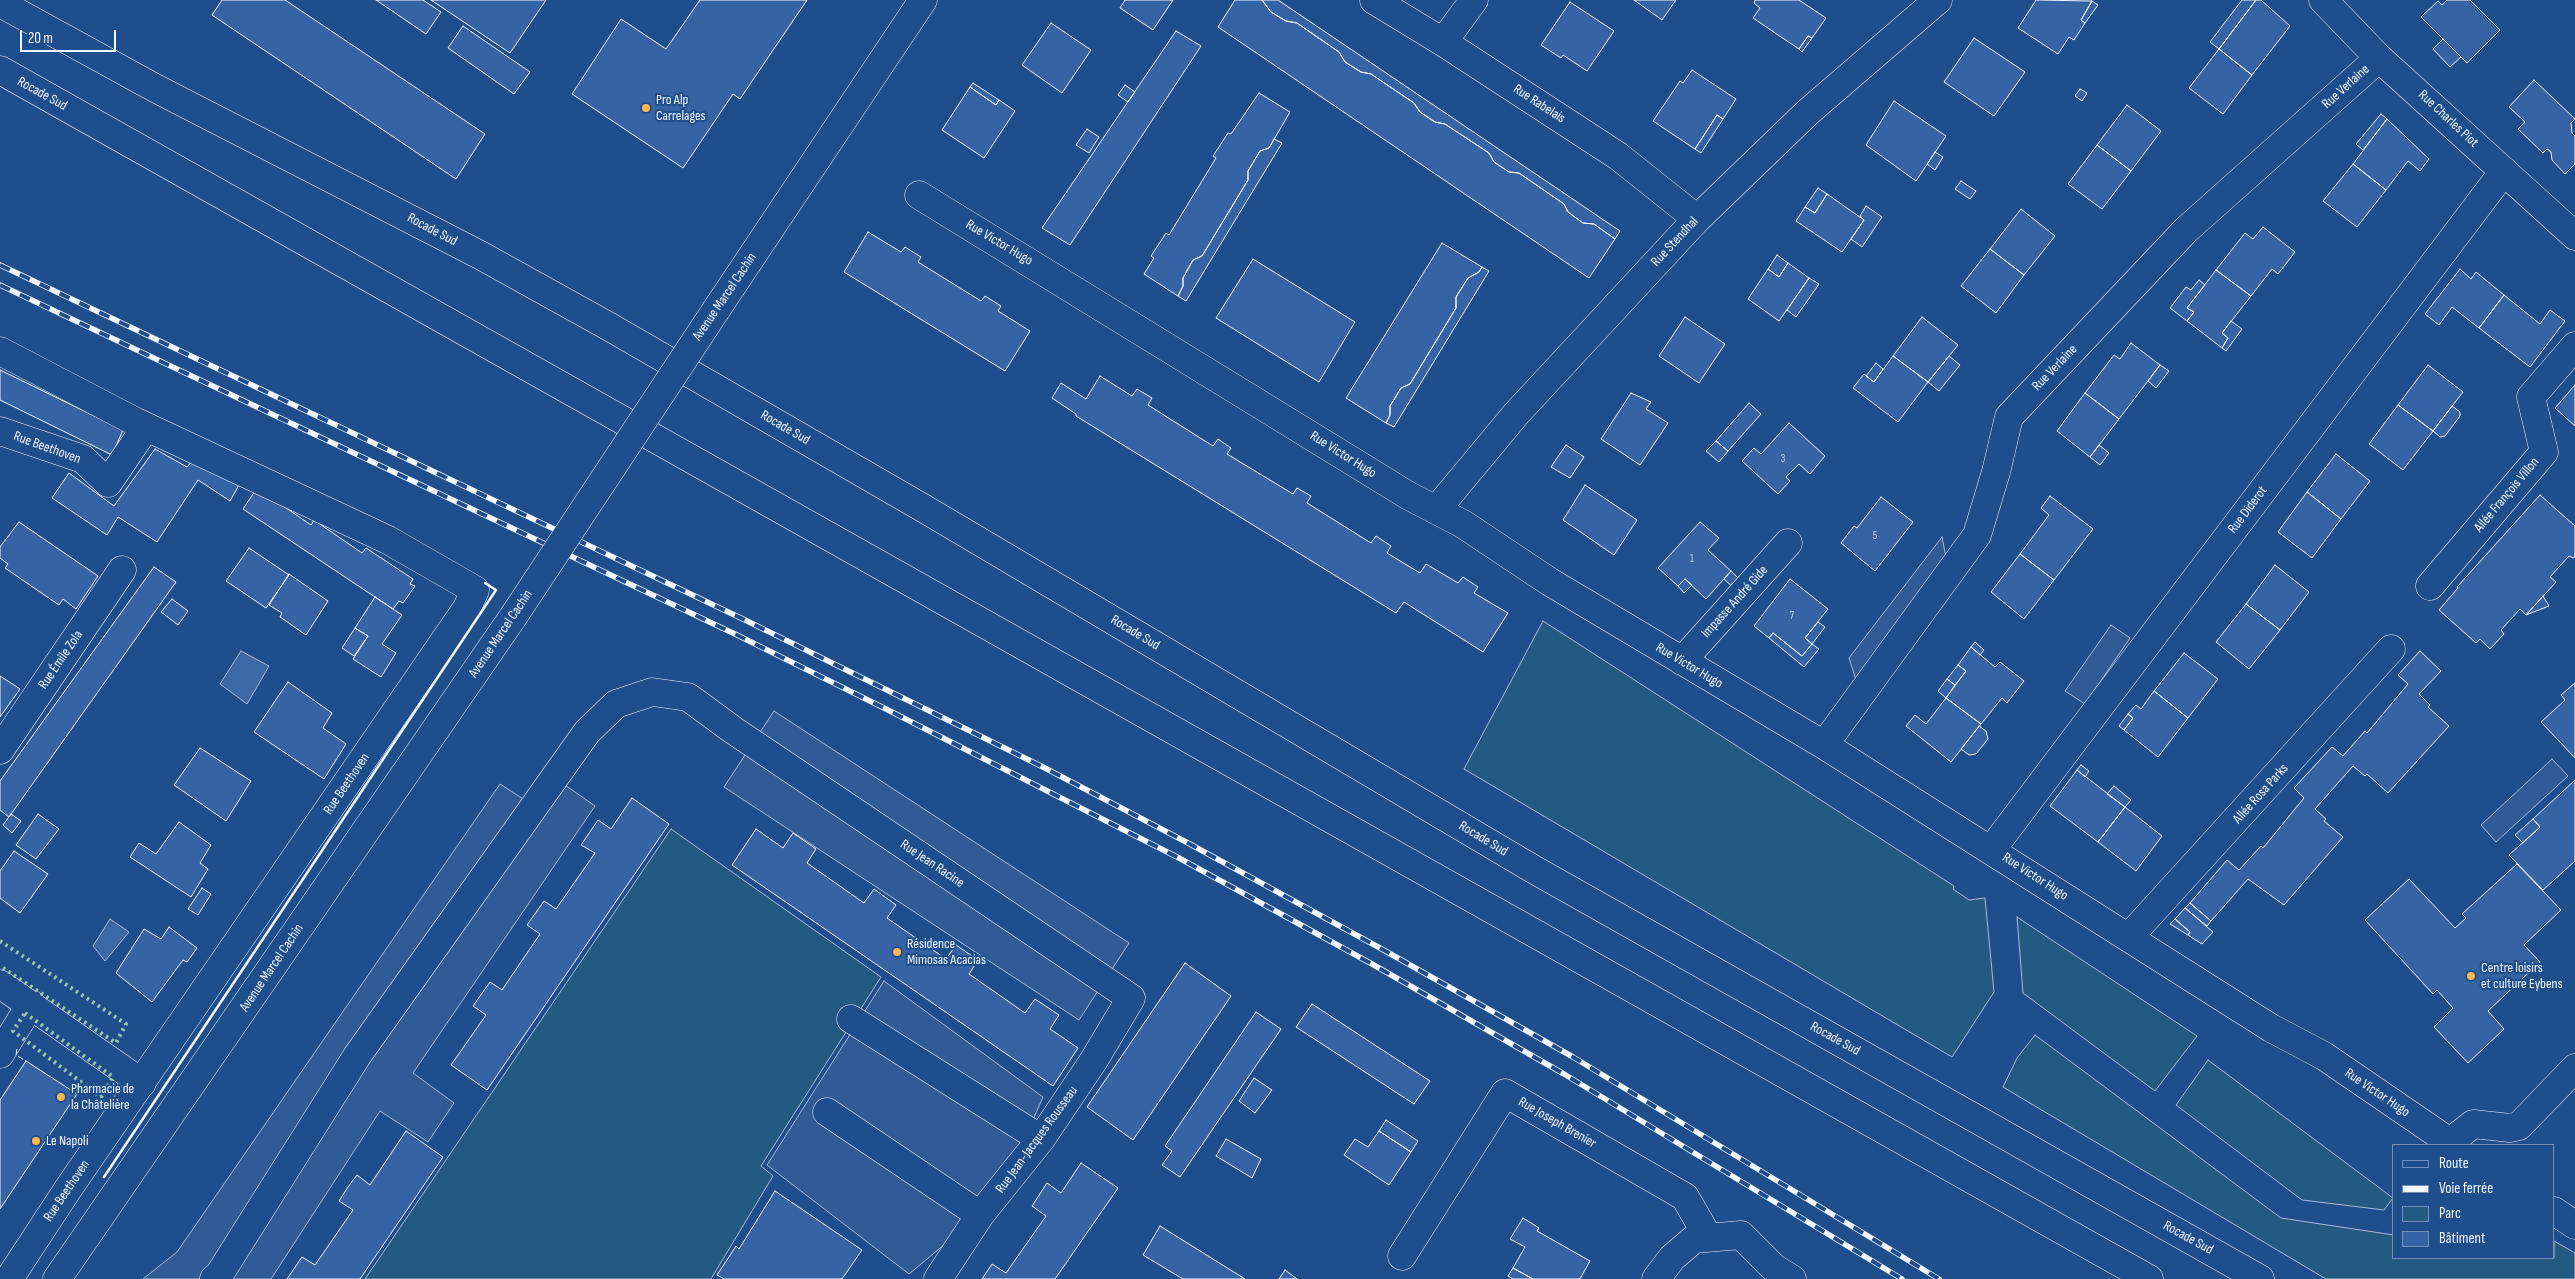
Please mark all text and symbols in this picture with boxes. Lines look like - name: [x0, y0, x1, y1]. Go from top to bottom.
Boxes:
- scale bar: [22, 20, 119, 52]
- text: 20 m: [28, 29, 53, 48]
- street label: Rue Verlaine: [2319, 61, 2373, 113]
- street label: Rocade Sud: [14, 73, 70, 115]
- street label: Rue Rabelais: [1510, 81, 1568, 127]
- street label: Rue Charles Piot: [2414, 87, 2482, 151]
- place label: Pro Alp Carrelages: [656, 92, 706, 124]
- marker: Pro Alp Carrelages: [640, 102, 652, 114]
- street label: Rocade Sud: [404, 210, 460, 250]
- street label: Rue Stendhal: [1648, 214, 1702, 270]
- street label: Rue Victor Hugo: [962, 216, 1036, 270]
- street label: Avenue Marcel Cachin: [689, 250, 761, 344]
- street label: Rue Verlaine: [2029, 341, 2081, 395]
- street label: Rocade Sud: [757, 407, 813, 449]
- street label: Rue Beethoven: [11, 428, 83, 468]
- street label: Rue Victor Hugo: [1307, 428, 1379, 482]
- house number: 3: [1781, 452, 1785, 466]
- street label: Allée François Villon: [2471, 454, 2543, 536]
- street label: Rue Diderot: [2225, 483, 2271, 537]
- house number: 5: [1873, 529, 1877, 543]
- house number: 1: [1690, 552, 1694, 566]
- street label: Impasse André Gide: [1698, 562, 1772, 642]
- street label: Avenue Marcel Cachin: [465, 587, 537, 681]
- house number: 7: [1790, 609, 1794, 623]
- street label: Rocade Sud: [1107, 612, 1163, 654]
- street label: Rue Émile Zola: [35, 627, 87, 693]
- street label: Rue Victor Hugo: [1652, 639, 1726, 693]
- street label: Rue Beethoven: [320, 750, 374, 818]
- street label: Allée Rosa Parks: [2230, 761, 2292, 827]
- street label: Rocade Sud: [1455, 818, 1511, 860]
- street label: Rue Jean Racine: [897, 836, 967, 892]
- street label: Rue Victor Hugo: [1999, 850, 2071, 904]
- street label: Avenue Marcel Cachin: [236, 921, 308, 1015]
- place label: Résidence Mimosas Acacias: [907, 936, 986, 969]
- marker: Résidence Mimosas Acacias: [891, 946, 903, 958]
- place label: Centre loisirs et culture Eybens: [2481, 960, 2563, 992]
- marker: Centre loisirs et culture Eybens: [2465, 970, 2477, 982]
- street label: Rocade Sud: [1807, 1018, 1863, 1060]
- street label: Rue Victor Hugo: [2341, 1065, 2413, 1121]
- place label: Pharmacie de la Châtelière: [71, 1081, 134, 1114]
- street label: Rue Jean-Jacques Rousseau: [992, 1083, 1082, 1197]
- marker: Pharmacie de la Châtelière: [55, 1091, 67, 1103]
- street label: Rue Joseph Brenier: [1515, 1094, 1599, 1152]
- place label: Le Napoli: [46, 1133, 89, 1149]
- marker: Le Napoli: [30, 1135, 42, 1147]
- legend: [2392, 1144, 2555, 1259]
- text: Route: [2439, 1154, 2469, 1173]
- street label: Rue Beethoven: [40, 1157, 94, 1225]
- text: Voie ferrée: [2439, 1179, 2493, 1198]
- text: Parc: [2439, 1204, 2461, 1223]
- street label: Rocade Sud: [2160, 1217, 2216, 1259]
- text: Bâtiment: [2439, 1229, 2486, 1248]

